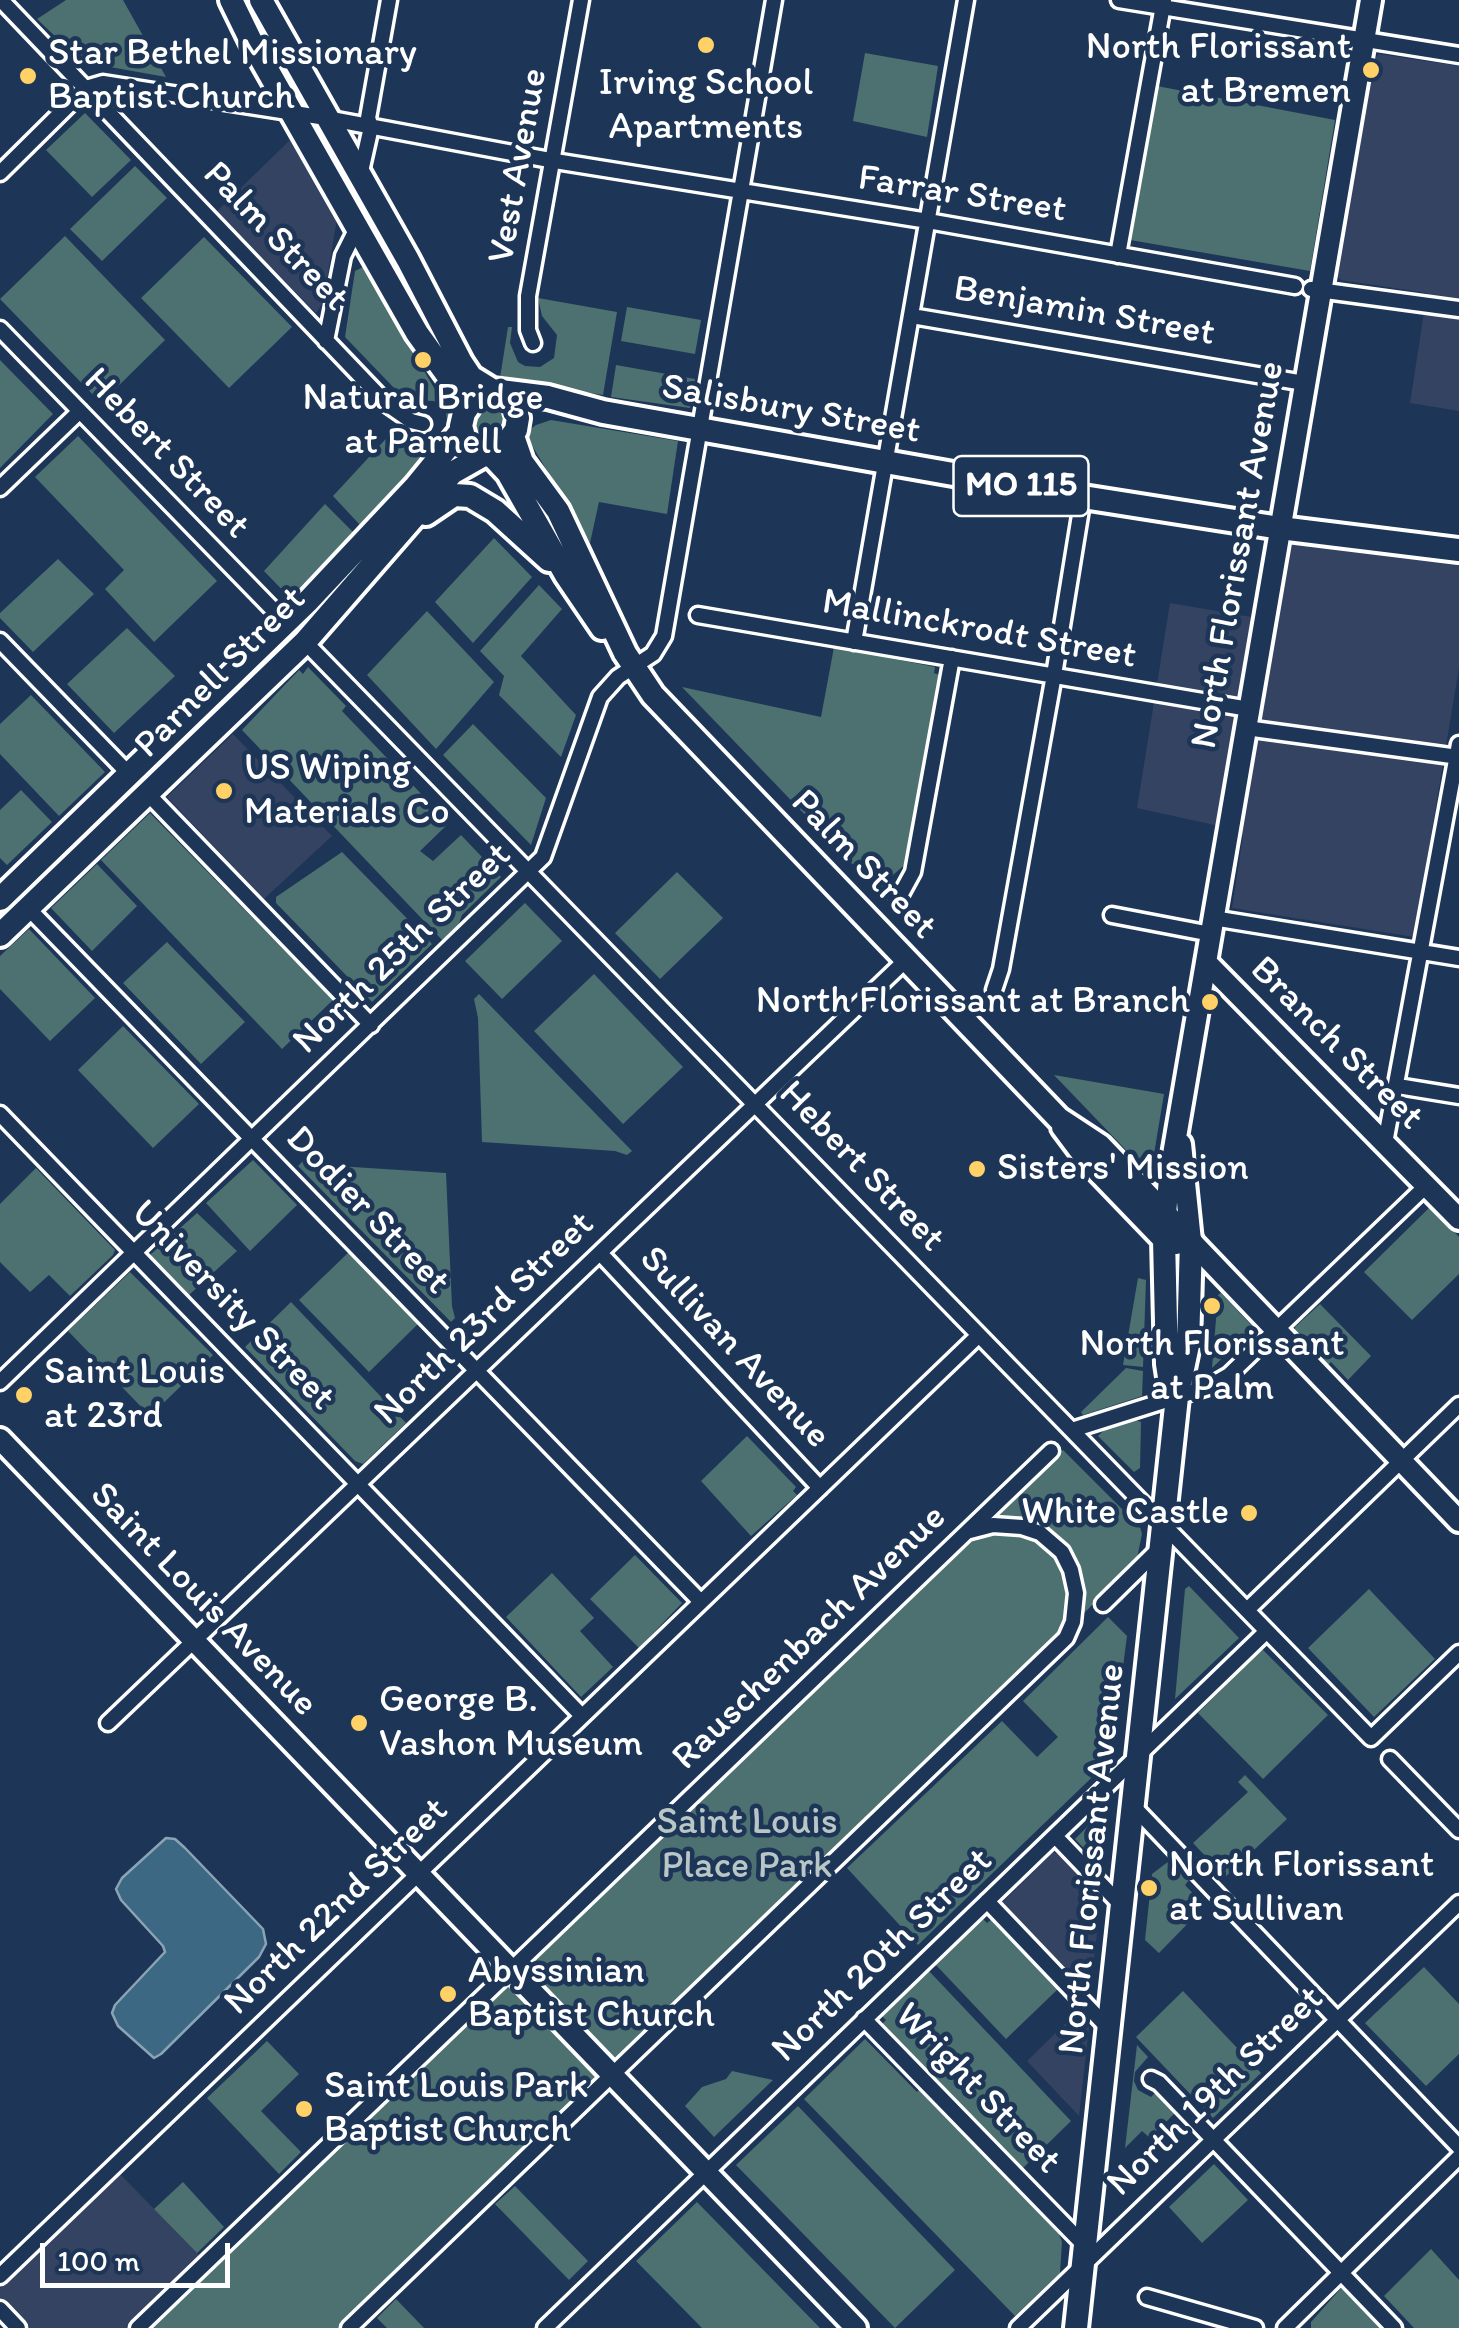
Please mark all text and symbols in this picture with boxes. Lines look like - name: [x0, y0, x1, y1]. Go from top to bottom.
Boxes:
- place label: North Florissant at Bremen: [1086, 25, 1351, 114]
- place label: Star Bethel Missionary Baptist Church: [48, 31, 417, 120]
- marker: Irving School Apartments: [695, 34, 717, 56]
- marker: North Florissant at Bremen: [1360, 59, 1382, 81]
- place label: Irving School Apartments: [599, 61, 813, 150]
- marker: Star Bethel Missionary Baptist Church: [17, 65, 39, 87]
- street label: Vest Avenue: [479, 65, 559, 267]
- street label: Palm Street: [192, 153, 358, 321]
- street label: Farrar Street: [855, 156, 1069, 234]
- street label: Benjamin Street: [950, 267, 1218, 357]
- marker: Natural Bridge at Parnell: [412, 349, 434, 371]
- street label: North Florissant Avenue: [1182, 358, 1296, 752]
- street label: Hebert Street: [73, 359, 259, 549]
- street label: Salisbury Street: [658, 365, 924, 455]
- place label: Natural Bridge at Parnell: [303, 376, 543, 466]
- road number: MO 115: [954, 456, 1088, 516]
- street label: Parnell Street: [126, 578, 316, 768]
- street label: Mallinckrodt Street: [818, 580, 1140, 680]
- place label: US Wiping Materials Co: [244, 746, 450, 836]
- marker: US Wiping Materials Co: [213, 780, 235, 802]
- street label: Palm Street: [780, 781, 946, 949]
- street label: North 25th Street: [284, 833, 522, 1065]
- street label: Branch Street: [1240, 948, 1432, 1140]
- place label: North Florissant at Branch: [756, 979, 1190, 1025]
- marker: North Florissant at Branch: [1199, 991, 1221, 1013]
- street label: Hebert Street: [768, 1072, 954, 1262]
- street label: Dodier Street: [275, 1117, 459, 1305]
- place label: Sisters' Mission: [997, 1146, 1249, 1192]
- marker: Sisters' Mission: [966, 1158, 988, 1180]
- street label: University Street: [120, 1191, 344, 1421]
- street label: North 23rd Street: [365, 1202, 605, 1436]
- street label: Sullivan Avenue: [629, 1237, 839, 1459]
- marker: North Florissant at Palm: [1201, 1295, 1223, 1317]
- place label: North Florissant at Palm: [1079, 1322, 1345, 1412]
- place label: Saint Louis at 23rd: [44, 1350, 225, 1440]
- marker: Saint Louis at 23rd: [13, 1384, 35, 1406]
- street label: Saint Louis Avenue: [79, 1473, 327, 1727]
- place label: White Castle: [1021, 1490, 1229, 1536]
- street label: Rauschenbach Avenue: [664, 1496, 956, 1780]
- marker: White Castle: [1238, 1502, 1260, 1524]
- street label: North Florissant Avenue: [1050, 1661, 1136, 2057]
- place label: George B. Vashon Museum: [379, 1678, 643, 1768]
- marker: George B. Vashon Museum: [348, 1712, 370, 1734]
- street label: North 22nd Street: [215, 1789, 459, 2025]
- park label: Saint Louis Place Park: [656, 1800, 838, 1890]
- street label: North 20th Street: [763, 1839, 1003, 2073]
- place label: North Florissant at Sullivan: [1169, 1843, 1434, 1932]
- marker: North Florissant at Sullivan: [1138, 1877, 1160, 1899]
- place label: Abyssinian Baptist Church: [468, 1949, 715, 2038]
- street label: North 19th Street: [1098, 1977, 1334, 2207]
- marker: Abyssinian Baptist Church: [437, 1983, 459, 2005]
- street label: Wright Street: [884, 1994, 1070, 2184]
- place label: Saint Louis Park Baptist Church: [324, 2064, 588, 2154]
- marker: Saint Louis Park Baptist Church: [293, 2098, 315, 2120]
- scale bar: [45, 2223, 235, 2285]
- text: 100 m: [57, 2242, 140, 2279]

